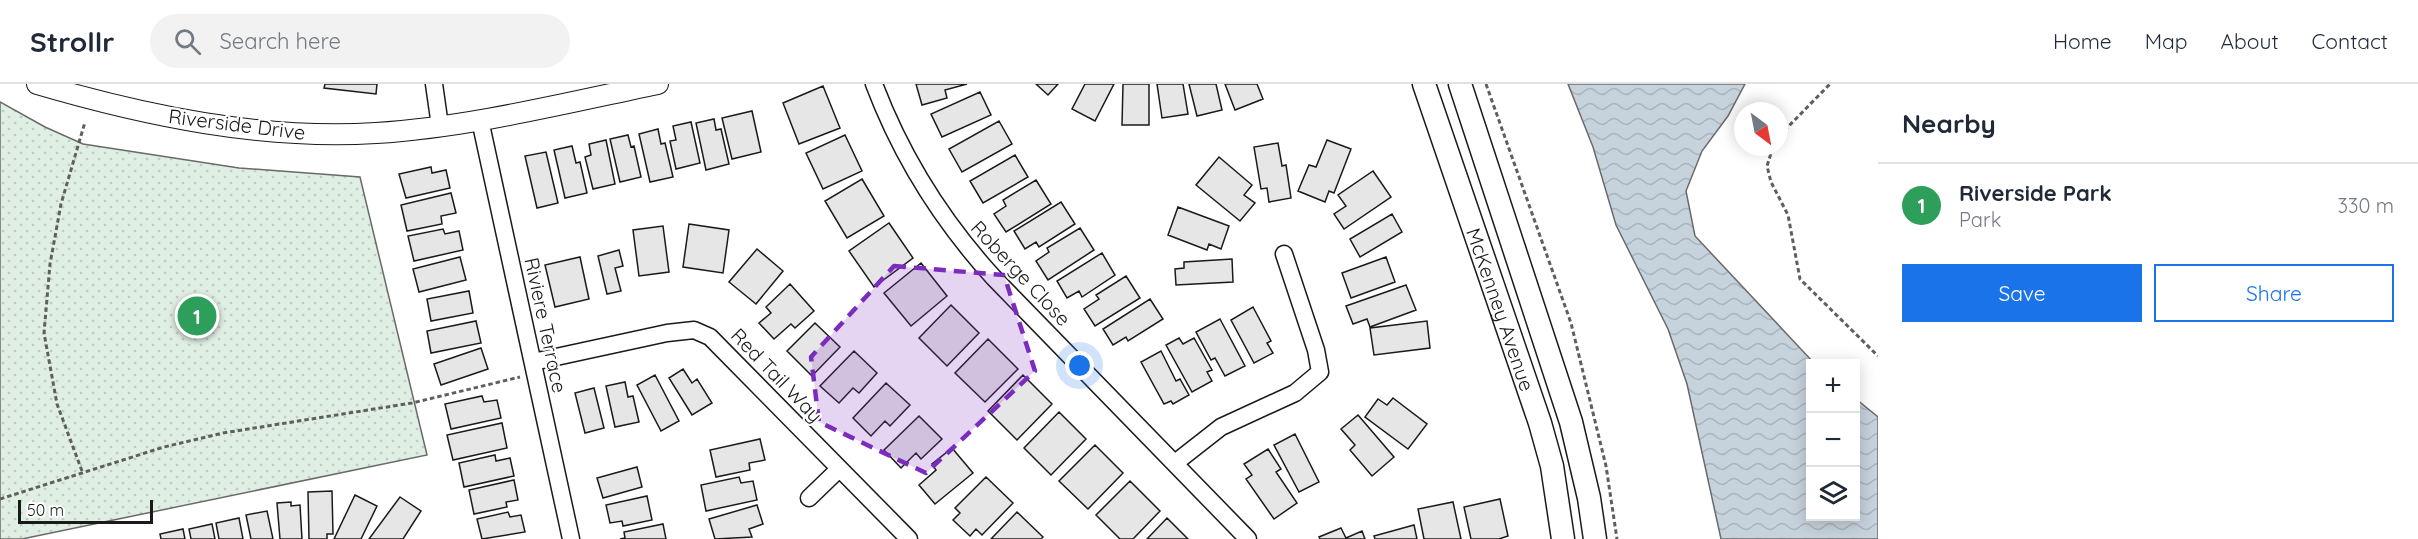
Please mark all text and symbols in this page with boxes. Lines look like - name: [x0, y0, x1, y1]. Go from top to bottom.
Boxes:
- search box: [150, 14, 570, 68]
- text: Strollr: [30, 24, 114, 59]
- icon: search: [171, 25, 204, 58]
- text: Search here: [219, 27, 341, 55]
- text: Home: [2053, 28, 2112, 54]
- text: Map: [2145, 28, 2188, 54]
- text: About: [2221, 28, 2279, 54]
- text: Contact: [2312, 28, 2388, 54]
- north arrow: [1734, 102, 1788, 156]
- street label: Riverside Drive: [167, 103, 307, 145]
- text: Nearby: [1902, 107, 1996, 140]
- text: Riverside Park: [1959, 179, 2112, 207]
- text: 1: [1918, 193, 1925, 218]
- text: 330 m: [2337, 193, 2394, 218]
- text: Park: [1959, 207, 2001, 232]
- street label: Roberge Close: [966, 215, 1076, 331]
- street label: McKenney Avenue: [1462, 224, 1541, 394]
- street label: Riviere Terrace: [519, 255, 573, 395]
- button: Save: [1902, 264, 2142, 322]
- button: Share: [2154, 264, 2394, 322]
- pin: 1: [178, 294, 216, 338]
- street label: Red Tail Way: [726, 323, 828, 427]
- your location: [1065, 351, 1094, 380]
- map controls: [1806, 359, 1860, 521]
- button: +: [1806, 359, 1860, 413]
- button: −: [1806, 413, 1860, 467]
- button: layers: [1806, 467, 1860, 521]
- scale bar: [18, 497, 153, 524]
- text: 50 m: [27, 500, 64, 520]

